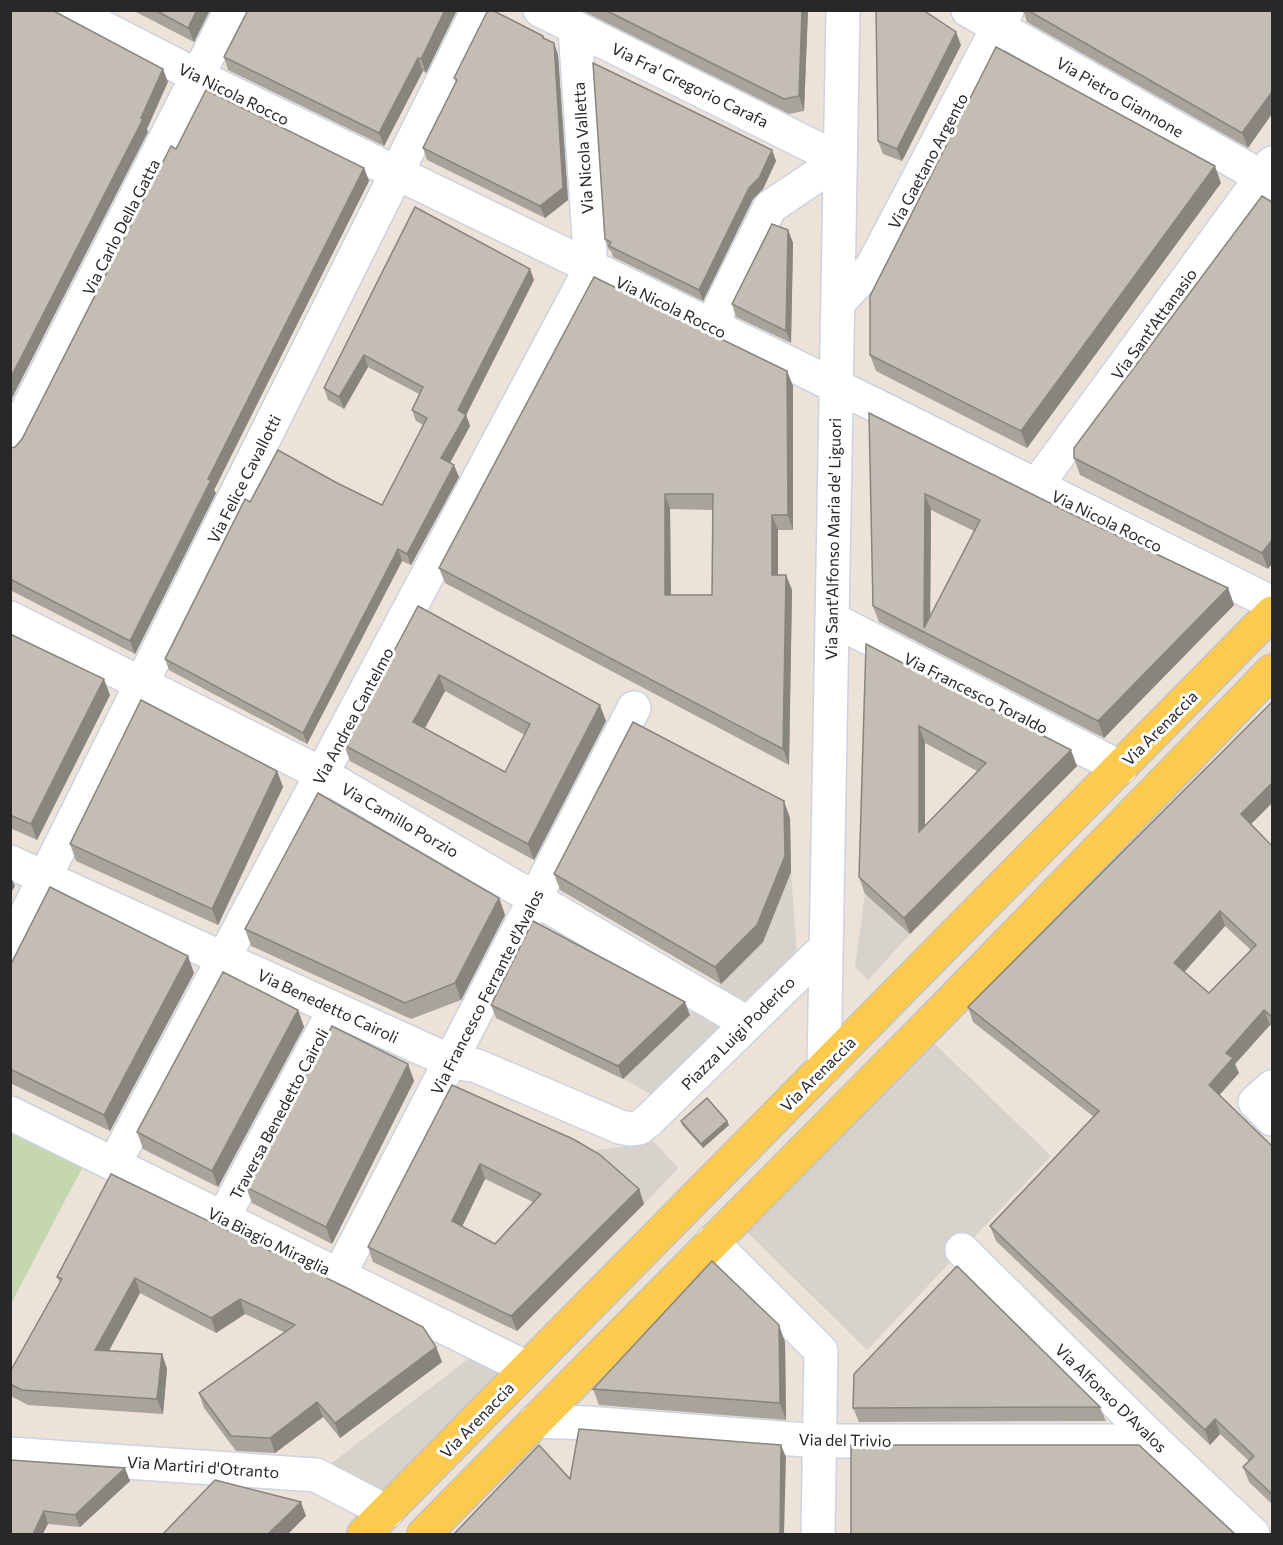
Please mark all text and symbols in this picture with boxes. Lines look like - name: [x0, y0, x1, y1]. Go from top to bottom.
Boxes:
- street label: Via Fra' Gregorio Carafa: [609, 38, 772, 131]
- street label: Via Pietro Giannone: [1053, 52, 1187, 141]
- street label: Via Nicola Rocco: [176, 59, 293, 129]
- street label: Via Nicola Valletta: [568, 81, 597, 215]
- street label: Via Gaetano Argento: [884, 90, 971, 232]
- street label: Via Carlo Della Gatta: [78, 155, 163, 298]
- street label: Via Sant'Attanasio: [1107, 264, 1200, 383]
- street label: Via Nicola Rocco: [613, 272, 730, 342]
- street label: Via Felice Cavallotti: [203, 411, 284, 546]
- street label: Via Sant'Alfonso Maria de' Liguori: [821, 418, 844, 660]
- street label: Via Nicola Rocco: [1049, 486, 1166, 556]
- street label: Via Andrea Cantelmo: [308, 644, 397, 788]
- street label: Via Francesco Toraldo: [901, 648, 1052, 737]
- street label: Via Arenaccia: [1118, 686, 1201, 769]
- street label: Via Camillo Porzio: [338, 778, 462, 861]
- street label: Via Francesco Ferrante d'Avalos: [426, 886, 547, 1098]
- street label: Via Benedetto Cairoli: [255, 965, 402, 1047]
- street label: Piazza Luigi Poderico: [677, 972, 798, 1093]
- street label: Traversa Benedetto Cairoli: [225, 1025, 332, 1203]
- street label: Via Arenaccia: [776, 1032, 859, 1115]
- street label: Via Biagio Miraglia: [205, 1203, 334, 1278]
- street label: Via Alfonso D'Avalos: [1052, 1339, 1171, 1456]
- street label: Via Arenaccia: [436, 1378, 518, 1461]
- street label: Via del Trivio: [799, 1429, 891, 1450]
- street label: Via Martiri d'Otranto: [126, 1452, 280, 1481]

